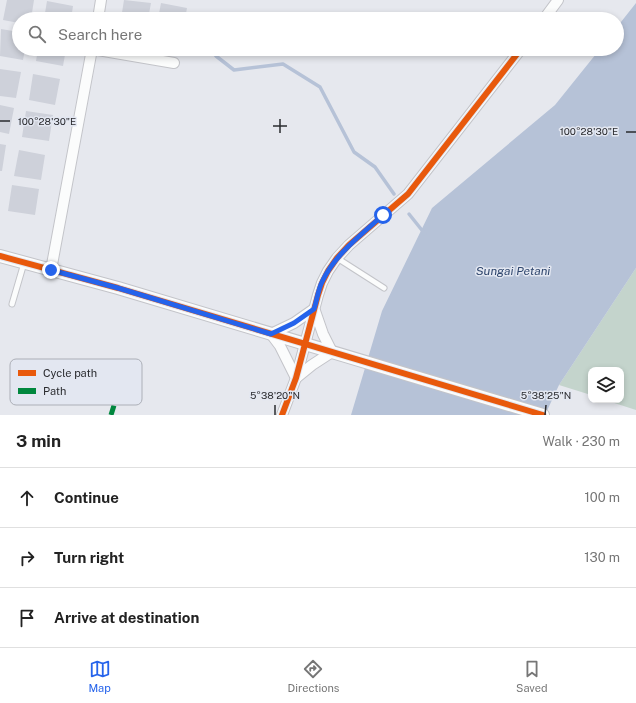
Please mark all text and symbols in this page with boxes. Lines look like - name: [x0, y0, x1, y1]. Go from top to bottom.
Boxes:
- search box: [12, 12, 624, 56]
- icon: search: [26, 23, 48, 45]
- text: Search here: [58, 26, 142, 43]
- text: 100°28'30"E: [18, 115, 76, 127]
- text: 100°28'30"E: [560, 125, 618, 137]
- route start: [374, 206, 392, 224]
- route end: [42, 261, 60, 279]
- water label: Sungai Petani: [476, 264, 550, 278]
- legend: [10, 359, 142, 405]
- text: Cycle path: [43, 367, 97, 379]
- map controls: [588, 367, 624, 403]
- button: layers: [588, 367, 624, 403]
- text: Path: [43, 385, 66, 397]
- text: 5°38'20"N: [250, 389, 300, 401]
- text: 5°38'25"N: [521, 389, 571, 401]
- text: 3 min: [16, 431, 61, 451]
- text: Walk · 230 m: [542, 434, 620, 449]
- icon: ahead: [16, 487, 38, 509]
- text: Continue: [54, 489, 119, 506]
- text: 100 m: [584, 490, 620, 505]
- icon: right: [16, 547, 38, 569]
- text: Turn right: [54, 549, 124, 566]
- text: 130 m: [584, 550, 620, 565]
- icon: arrive: [16, 607, 38, 629]
- text: Arrive at destination: [54, 609, 199, 626]
- tab: Map: [88, 658, 111, 694]
- tab: Directions: [288, 658, 339, 694]
- tab: Saved: [516, 658, 548, 694]

